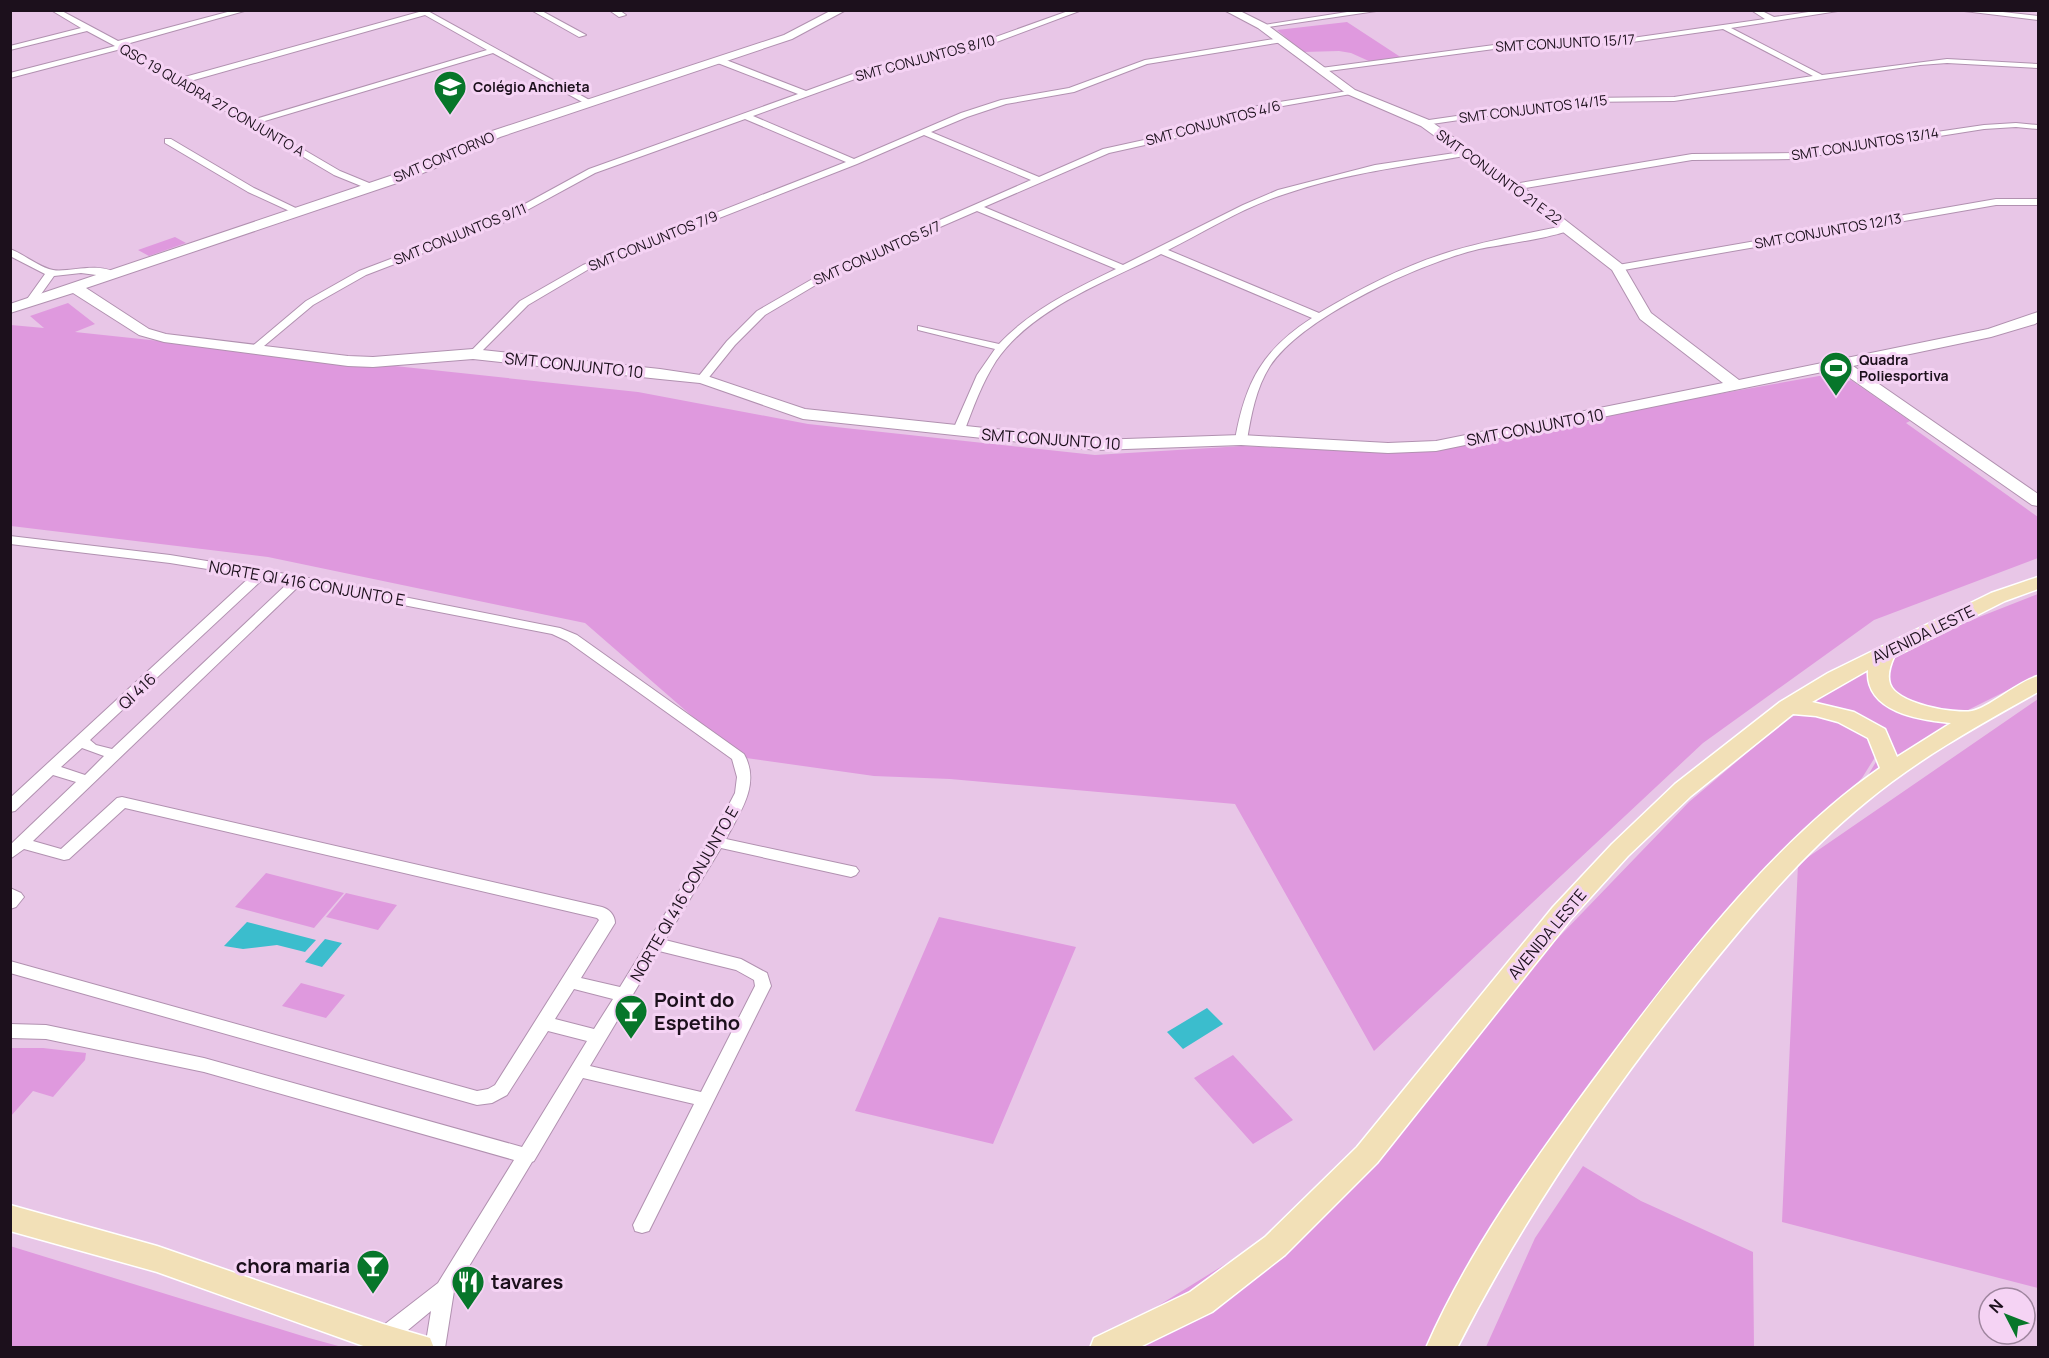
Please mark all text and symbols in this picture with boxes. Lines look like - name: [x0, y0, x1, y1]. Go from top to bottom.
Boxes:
- street label: SMT CONJUNTO 15/17: [1495, 29, 1635, 56]
- street label: SMT CONJUNTOS 8/10: [853, 30, 997, 85]
- street label: QSC 19 QUADRA 27 CONJUNTO A: [116, 39, 308, 160]
- school or university icon: Colégio Anchieta: [432, 69, 468, 116]
- place label: Colégio Anchieta: [473, 77, 590, 96]
- street label: SMT CONJUNTOS 14/15: [1458, 90, 1608, 127]
- street label: SMT CONJUNTOS 4/6: [1143, 95, 1282, 150]
- street label: SMT CONJUNTOS 13/14: [1790, 122, 1940, 165]
- street label: SMT CONJUNTO 21 E 22: [1433, 125, 1566, 229]
- street label: SMT CONTORNO: [390, 127, 497, 186]
- street label: SMT CONJUNTOS 9/11: [391, 198, 529, 269]
- street label: SMT CONJUNTOS 7/9: [585, 206, 720, 275]
- street label: SMT CONJUNTOS 12/13: [1753, 208, 1903, 253]
- street label: SMT CONJUNTOS 5/7: [810, 216, 943, 289]
- street label: SMT CONJUNTO 10: [503, 347, 645, 383]
- sports icon: Quadra Poliesportiva: [1818, 350, 1854, 397]
- place label: Quadra Poliesportiva: [1859, 350, 1949, 385]
- street label: SMT CONJUNTO 10: [1464, 403, 1606, 451]
- street label: SMT CONJUNTO 10: [981, 423, 1121, 455]
- street label: NORTE QI 416 CONJUNTO E: [207, 555, 407, 611]
- street label: AVENIDA LESTE: [1868, 600, 1978, 668]
- street label: QI 416: [113, 668, 161, 714]
- street label: NORTE QI 416 CONJUNTO E: [625, 802, 743, 986]
- street label: AVENIDA LESTE: [1503, 884, 1591, 984]
- place label: Point do Espetiho: [654, 986, 740, 1036]
- bar icon: Point do Espetiho: [613, 993, 649, 1040]
- bar icon: chora maria: [355, 1248, 391, 1295]
- place label: chora maria: [236, 1252, 350, 1279]
- restaurant icon: tavares: [450, 1264, 486, 1311]
- place label: tavares: [491, 1268, 564, 1295]
- north arrow: [1977, 1286, 2037, 1346]
- text: N: [1984, 1294, 2008, 1318]

